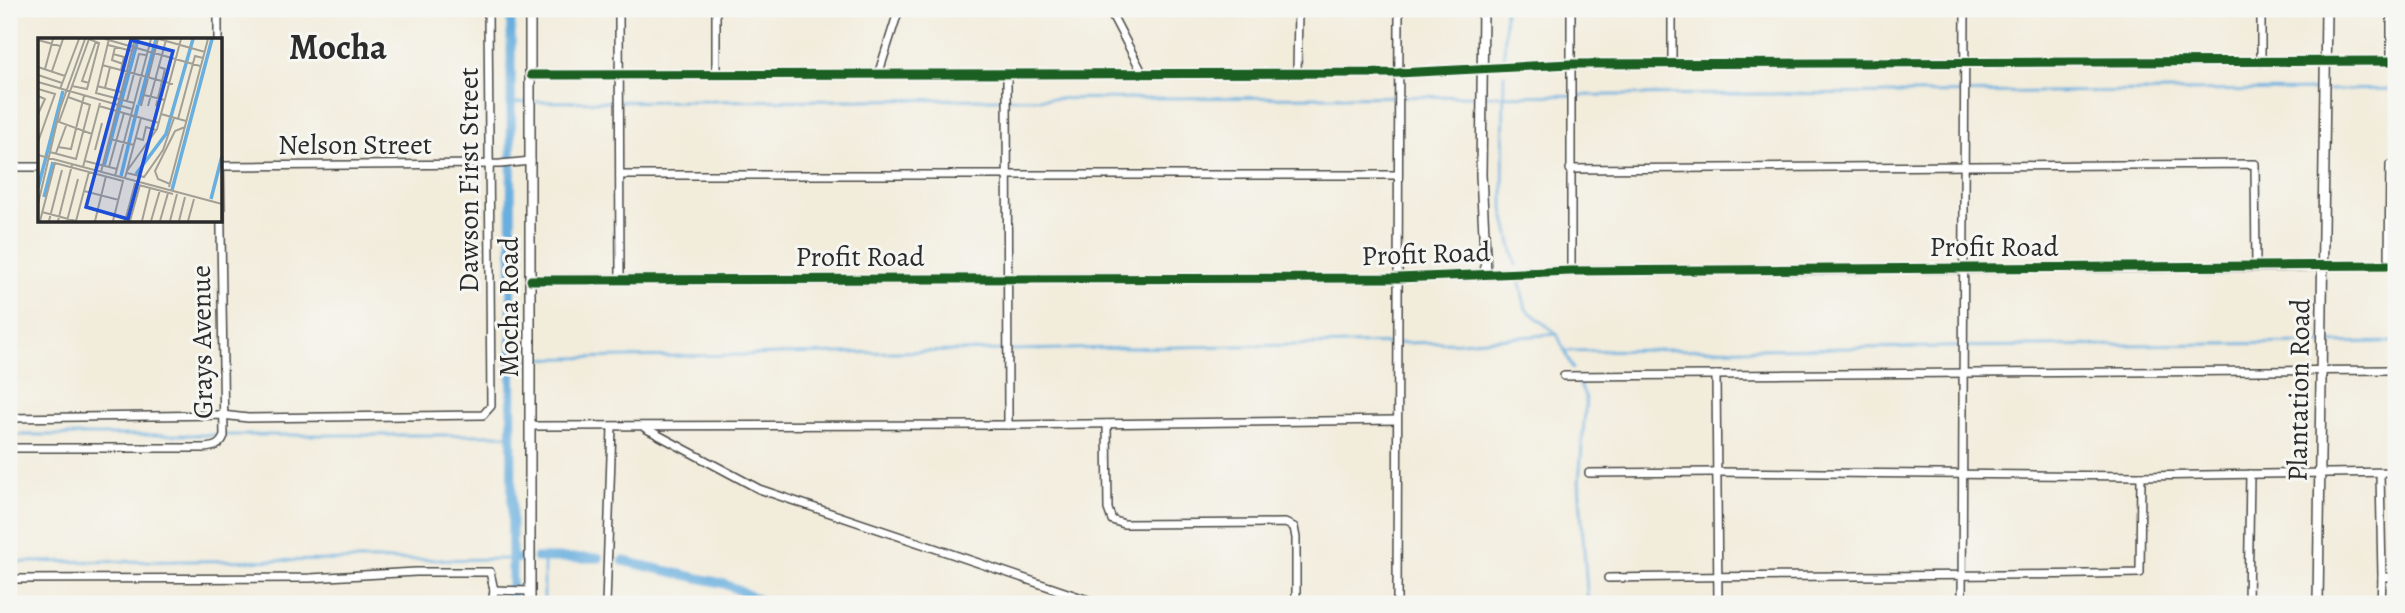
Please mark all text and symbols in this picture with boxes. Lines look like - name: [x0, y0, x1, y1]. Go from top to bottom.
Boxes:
- district label: Mocha: [289, 23, 387, 71]
- inset map: [38, 38, 222, 222]
- street label: Dawson First Street: [450, 67, 488, 293]
- street label: Nelson Street: [278, 126, 432, 164]
- street label: Profit Road: [1929, 228, 2059, 266]
- street label: Profit Road: [1361, 233, 1492, 275]
- street label: Mocha Road: [490, 236, 528, 377]
- street label: Profit Road: [795, 238, 925, 276]
- street label: Grays Avenue: [182, 265, 222, 419]
- street label: Plantation Road: [2278, 297, 2320, 482]

